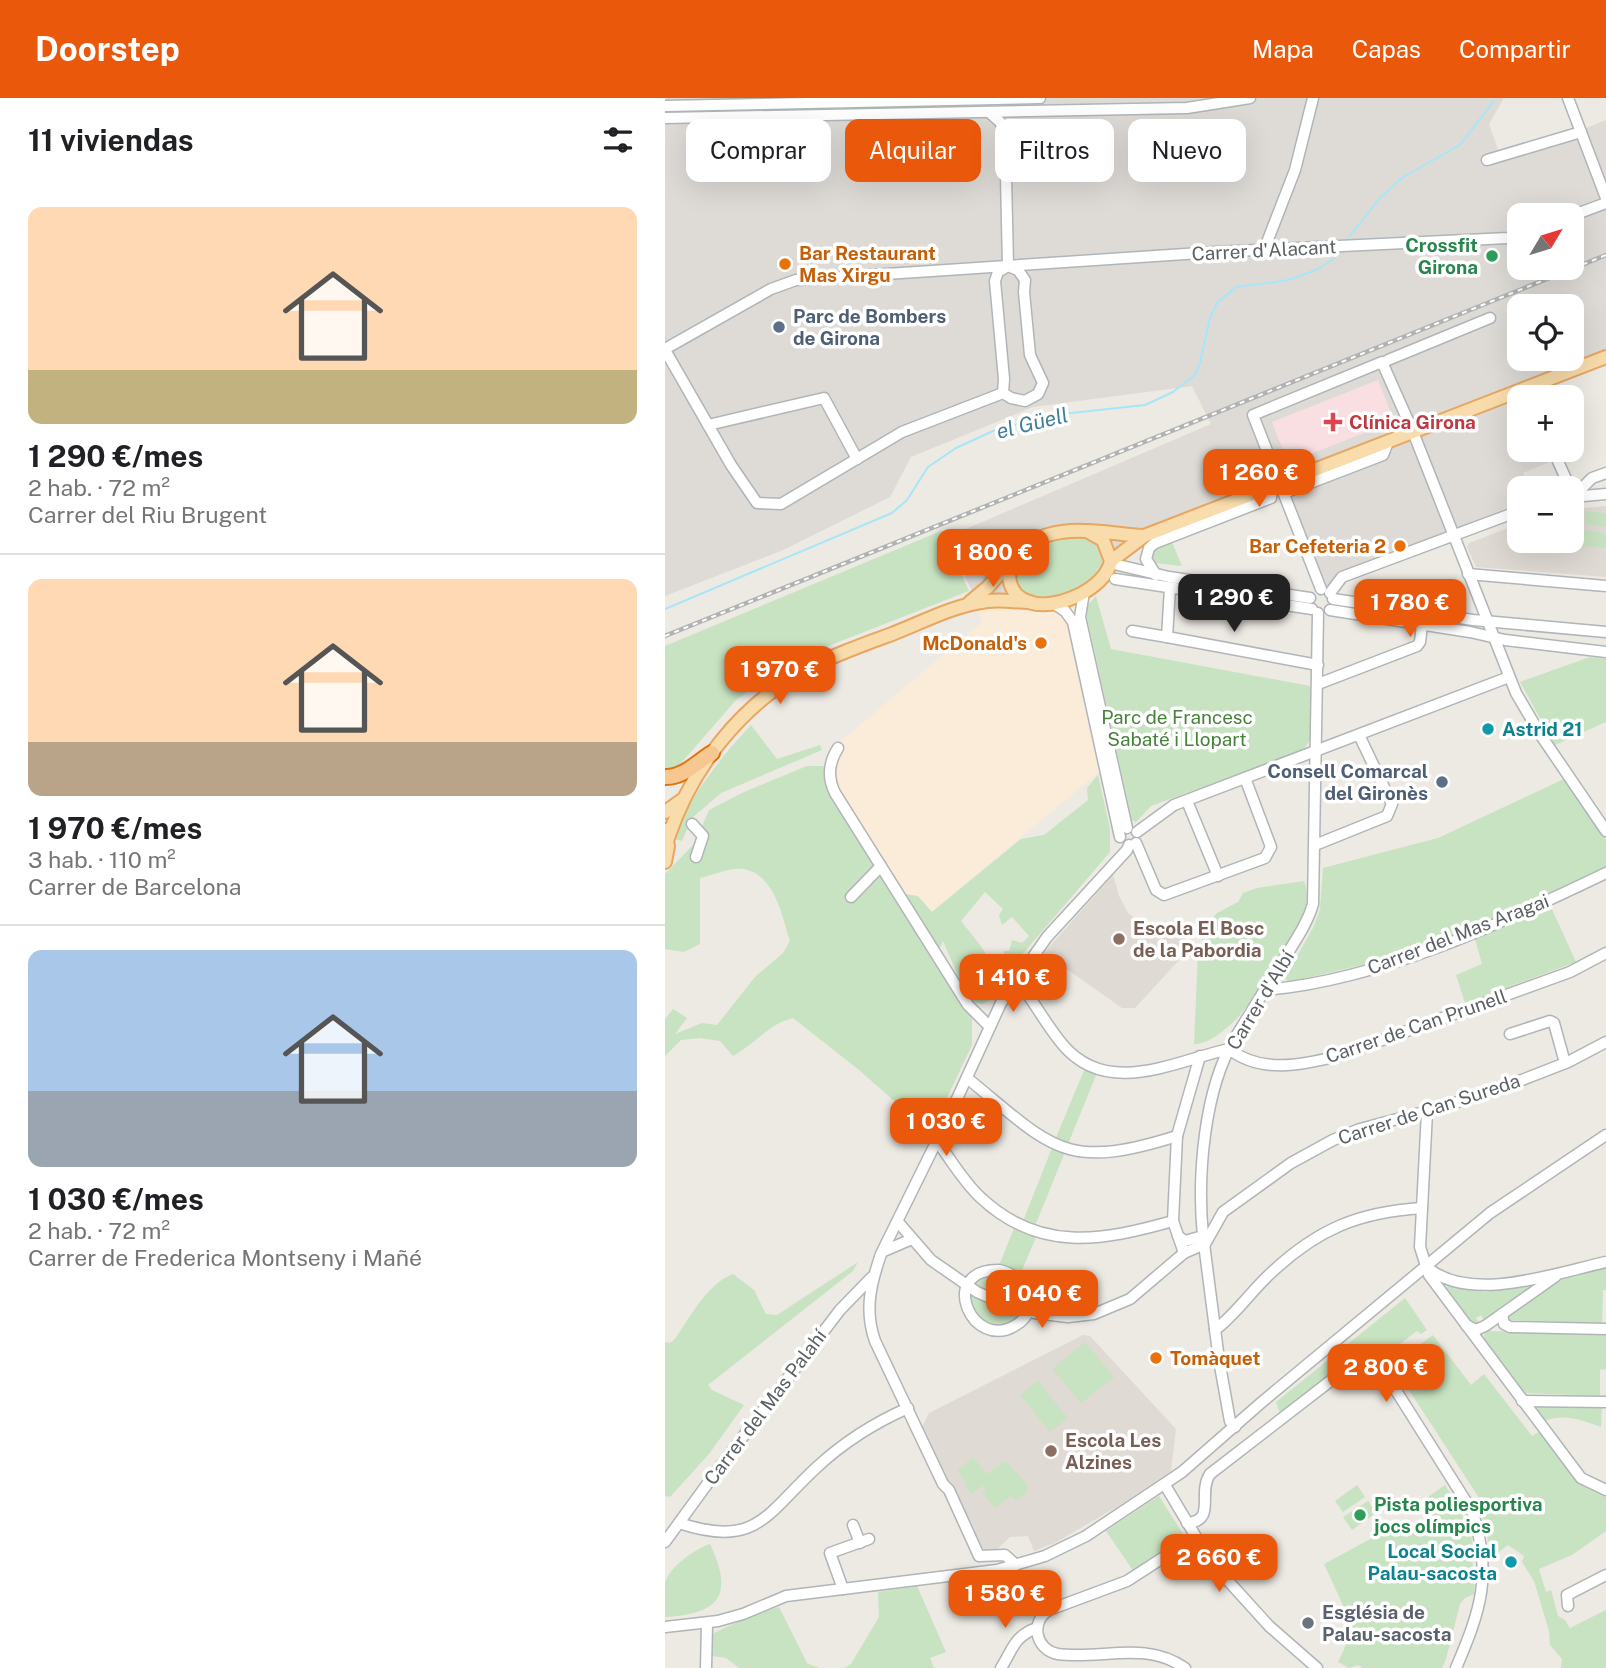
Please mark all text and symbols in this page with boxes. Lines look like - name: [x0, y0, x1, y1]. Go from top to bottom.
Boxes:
- text: Doorstep: [35, 30, 180, 68]
- text: Mapa: [1252, 35, 1314, 63]
- text: Capas: [1352, 35, 1421, 63]
- text: Compartir: [1459, 35, 1571, 63]
- chip: Comprar: [686, 119, 831, 182]
- chip: Alquilar: [845, 119, 981, 182]
- chip: Filtros: [995, 119, 1114, 182]
- chip: Nuevo: [1128, 119, 1246, 182]
- icon: filters: [599, 121, 637, 159]
- text: 11 viviendas: [28, 122, 194, 158]
- north arrow: [1507, 203, 1584, 280]
- map controls: [1507, 203, 1584, 553]
- place label: Crossfit Girona: [1405, 234, 1478, 278]
- street label: Carrer d'Alacant: [1191, 235, 1337, 265]
- place label: Bar Restaurant Mas Xirgu: [799, 242, 936, 286]
- marker: Crossfit Girona: [1484, 248, 1500, 264]
- icon: home: [270, 253, 396, 379]
- marker: Bar Restaurant Mas Xirgu: [777, 256, 793, 272]
- button: locate: [1507, 294, 1584, 371]
- place label: Parc de Bombers de Girona: [793, 305, 946, 349]
- marker: Parc de Bombers de Girona: [771, 319, 787, 335]
- button: +: [1507, 385, 1584, 462]
- water label: el Güell: [994, 402, 1070, 444]
- place label: Clínica Girona: [1349, 411, 1476, 433]
- marker: Clínica Girona: [1323, 412, 1343, 432]
- text: 1 290 €/mes: [28, 438, 203, 474]
- pin: 1 260 €: [1194, 450, 1324, 509]
- text: 1 260 €: [1219, 458, 1299, 485]
- text: 2 hab. · 72 m²: [28, 474, 170, 501]
- button: −: [1507, 476, 1584, 553]
- text: Carrer del Riu Brugent: [28, 501, 267, 528]
- pin: 1 800 €: [928, 530, 1058, 589]
- place label: Bar Cefeteria 2: [1249, 535, 1386, 557]
- text: 1 800 €: [953, 538, 1033, 565]
- marker: Bar Cefeteria 2: [1392, 538, 1408, 554]
- pin: 1 290 €: [1169, 574, 1299, 634]
- pin: 1 780 €: [1345, 580, 1475, 639]
- text: 1 290 €: [1194, 583, 1274, 610]
- text: 1 780 €: [1370, 588, 1450, 615]
- icon: home: [270, 625, 396, 751]
- place label: McDonald's: [922, 632, 1027, 654]
- marker: McDonald's: [1033, 635, 1049, 651]
- pin: 1 970 €: [715, 646, 845, 706]
- text: 1 970 €: [741, 655, 819, 682]
- park label: Parc de Francesc Sabaté i Llopart: [1101, 706, 1253, 750]
- place label: Astrid 21: [1502, 718, 1582, 740]
- marker: Astrid 21: [1480, 721, 1496, 737]
- place label: Consell Comarcal del Gironès: [1267, 760, 1428, 804]
- marker: Consell Comarcal del Gironès: [1434, 774, 1450, 790]
- text: 1 970 €/mes: [28, 810, 202, 846]
- text: 3 hab. · 110 m²: [28, 846, 176, 873]
- text: Carrer de Barcelona: [28, 873, 241, 900]
- street label: Carrer del Mas Aragai: [1364, 889, 1552, 979]
- place label: Escola El Bosc de la Pabordia: [1133, 917, 1264, 961]
- marker: Escola El Bosc de la Pabordia: [1111, 931, 1127, 947]
- street label: Carrer d'Albí: [1222, 946, 1298, 1054]
- pin: 1 410 €: [948, 954, 1078, 1014]
- text: 1 410 €: [976, 963, 1050, 990]
- street label: Carrer de Can Prunell: [1323, 985, 1509, 1067]
- icon: home: [270, 996, 396, 1122]
- street label: Carrer de Can Sureda: [1335, 1069, 1523, 1149]
- pin: 1 030 €: [881, 1098, 1011, 1158]
- text: 1 030 €: [906, 1107, 986, 1134]
- text: 1 030 €/mes: [28, 1181, 204, 1217]
- text: 2 hab. · 72 m²: [28, 1217, 170, 1244]
- text: Carrer de Frederica Montseny i Mañé: [28, 1244, 422, 1271]
- pin: 1 040 €: [977, 1270, 1107, 1330]
- text: 1 040 €: [1002, 1279, 1082, 1306]
- street label: Carrer del Mas Palahí: [699, 1325, 831, 1489]
- pin: 2 800 €: [1321, 1344, 1451, 1404]
- place label: Tomàquet: [1170, 1347, 1260, 1369]
- marker: Tomàquet: [1148, 1350, 1164, 1366]
- text: 2 800 €: [1344, 1353, 1428, 1380]
- place label: Escola Les Alzines: [1065, 1429, 1161, 1473]
- marker: Escola Les Alzines: [1043, 1443, 1059, 1459]
- place label: Pista poliesportiva jocs olímpics: [1373, 1493, 1543, 1537]
- marker: Pista poliesportiva jocs olímpics: [1352, 1507, 1368, 1523]
- pin: 2 660 €: [1154, 1534, 1284, 1594]
- place label: Local Social Palau-sacosta: [1368, 1540, 1497, 1584]
- text: 2 660 €: [1176, 1543, 1262, 1570]
- marker: Local Social Palau-sacosta: [1503, 1554, 1519, 1570]
- pin: 1 580 €: [940, 1570, 1070, 1630]
- text: 1 580 €: [965, 1579, 1045, 1606]
- place label: Església de Palau-sacosta: [1322, 1601, 1451, 1645]
- marker: Església de Palau-sacosta: [1300, 1615, 1316, 1631]

